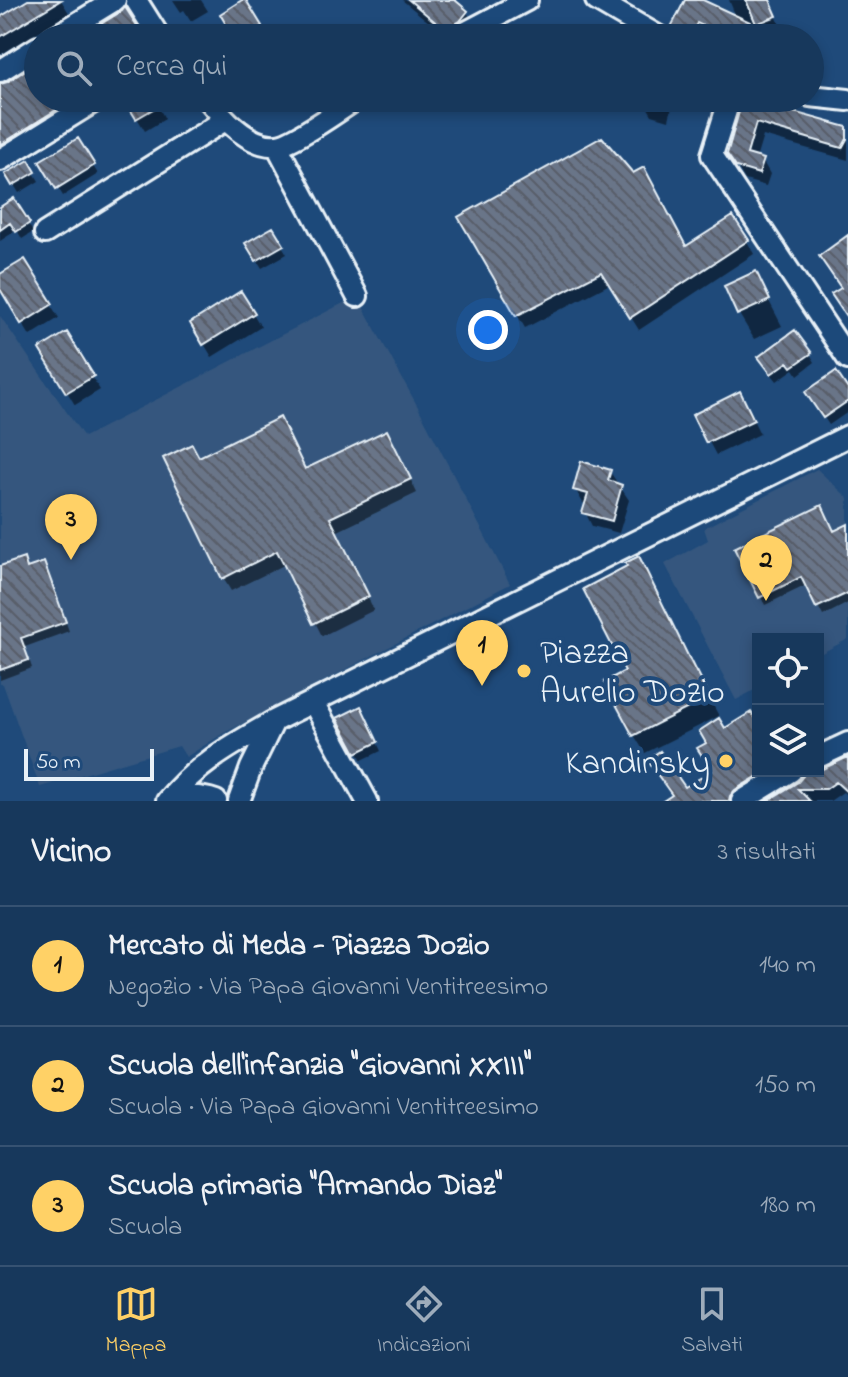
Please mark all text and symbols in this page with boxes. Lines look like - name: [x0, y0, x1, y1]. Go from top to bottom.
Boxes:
- search box: [24, 24, 824, 112]
- icon: search: [52, 46, 96, 90]
- text: Cerca qui: [116, 46, 227, 90]
- your location: [468, 310, 508, 350]
- pin: 3: [45, 494, 97, 560]
- pin: 2: [740, 535, 792, 601]
- pin: 1: [456, 620, 508, 686]
- place label: Piazza Aurelio Dozio: [540, 630, 725, 719]
- map controls: [752, 633, 824, 777]
- button: locate: [752, 633, 824, 705]
- marker: Piazza Aurelio Dozio: [515, 662, 533, 680]
- button: layers: [752, 705, 824, 777]
- place label: Kandinsky: [565, 740, 710, 790]
- scale bar: [24, 745, 154, 781]
- text: 50 m: [36, 747, 81, 779]
- marker: Kandinsky: [717, 752, 735, 770]
- text: Vicino: [32, 828, 111, 878]
- text: 3 risultati: [717, 834, 816, 872]
- text: Mercato di Meda - Piazza Dozio: [108, 925, 490, 969]
- text: 1: [54, 947, 62, 985]
- text: 140 m: [759, 947, 816, 985]
- text: Negozio · Via Papa Giovanni Ventitreesimo: [108, 969, 548, 1007]
- text: Scuola dell'infanzia "Giovanni XXIII": [108, 1045, 531, 1089]
- text: 2: [52, 1067, 64, 1105]
- text: 150 m: [755, 1067, 816, 1105]
- text: Scuola · Via Papa Giovanni Ventitreesimo: [108, 1089, 539, 1127]
- text: Scuola primaria "Armando Diaz": [108, 1165, 502, 1209]
- text: 3: [53, 1187, 63, 1225]
- text: 180 m: [760, 1187, 816, 1225]
- text: Scuola: [108, 1209, 182, 1247]
- tab: Mappa: [105, 1282, 166, 1362]
- tab: Indicazioni: [377, 1282, 471, 1362]
- tab: Salvati: [681, 1282, 743, 1362]

